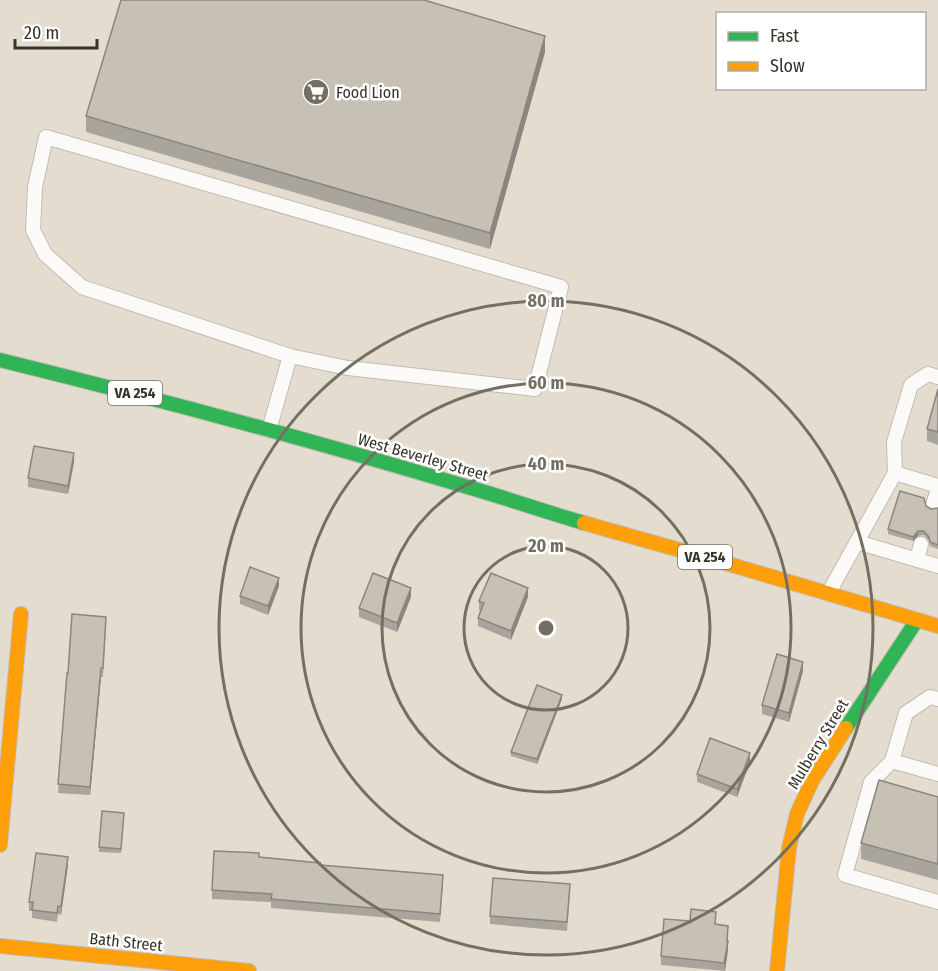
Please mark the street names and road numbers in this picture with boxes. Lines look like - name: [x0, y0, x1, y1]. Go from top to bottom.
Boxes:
- road number: VA 254: [108, 381, 162, 405]
- street label: West Beverley Street: [356, 429, 491, 485]
- road number: VA 254: [678, 545, 732, 569]
- street label: Mulberry Street: [784, 695, 853, 793]
- street label: Bath Street: [89, 929, 164, 955]

